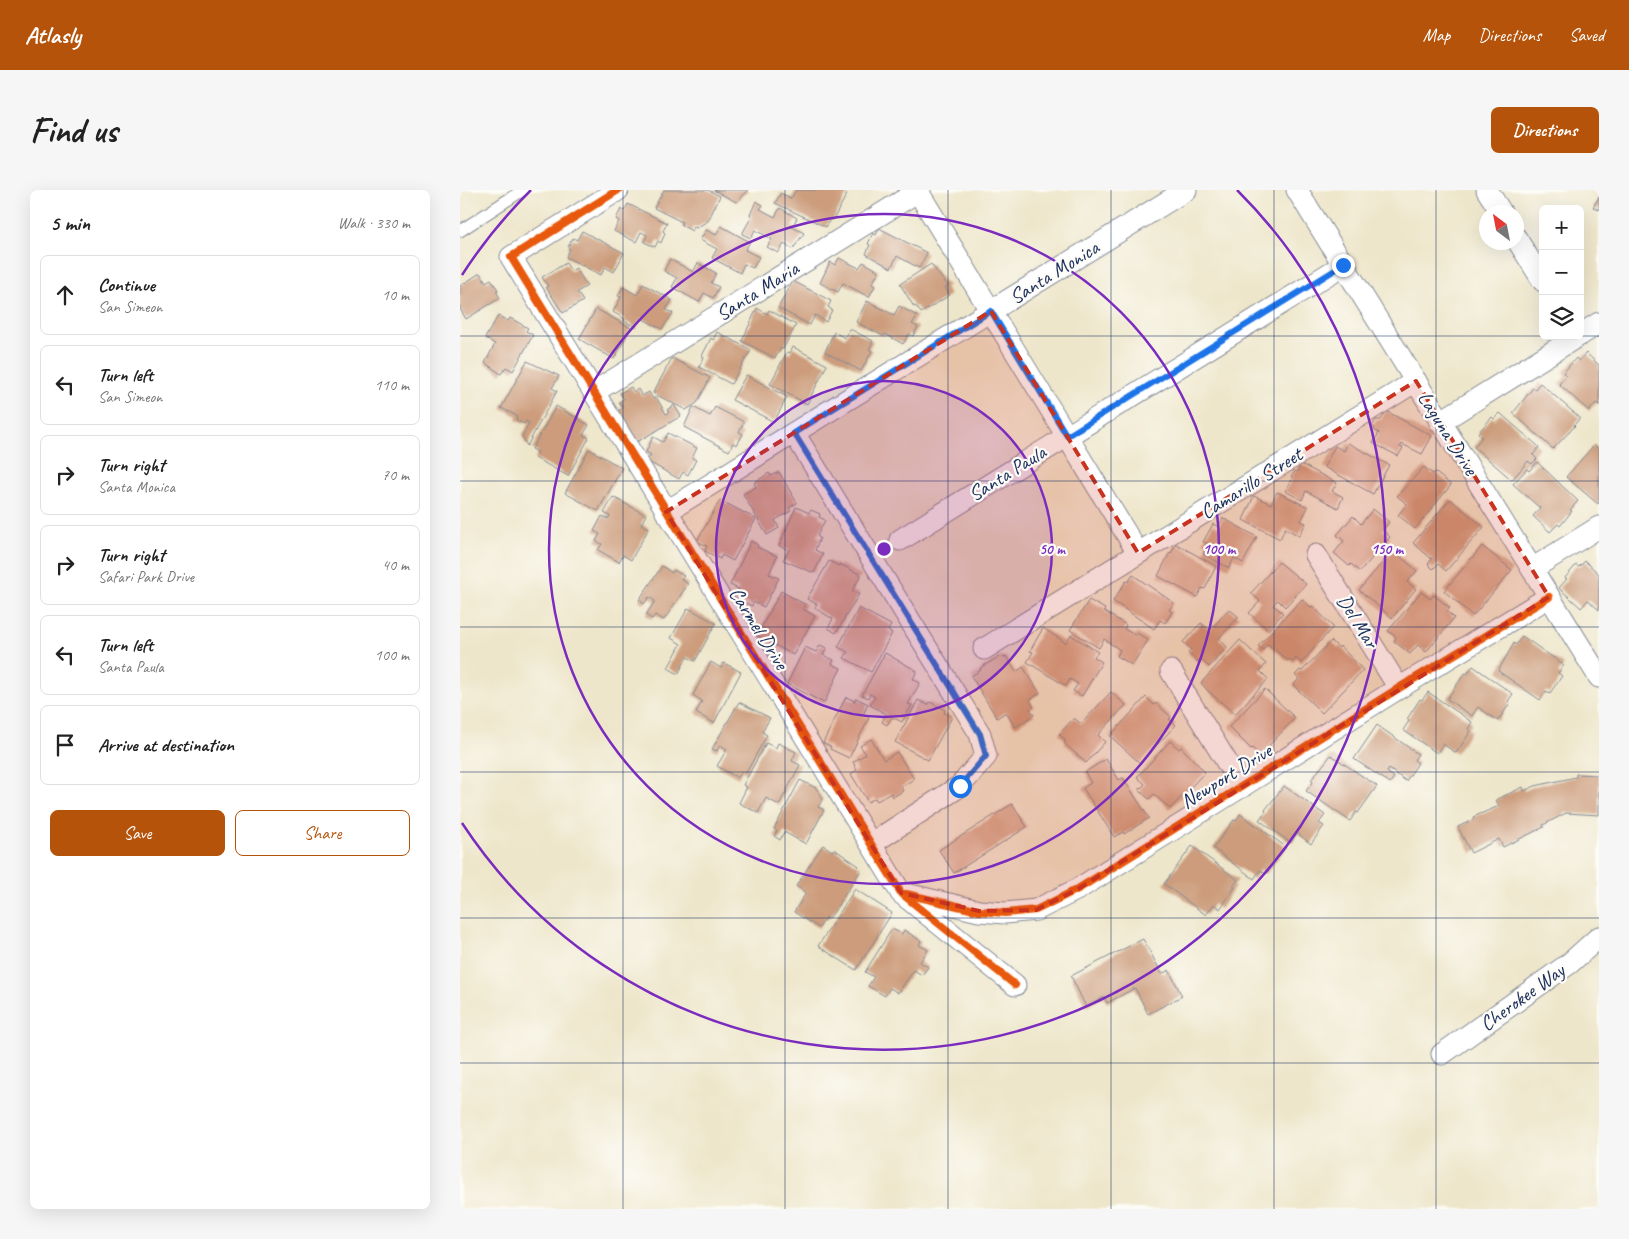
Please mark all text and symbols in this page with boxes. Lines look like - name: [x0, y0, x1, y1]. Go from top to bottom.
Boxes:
- text: Atlasly: [25, 20, 81, 50]
- text: Map: [1423, 24, 1450, 46]
- text: Directions: [1478, 24, 1541, 46]
- text: Saved: [1569, 24, 1604, 46]
- button: Directions: [1491, 107, 1599, 153]
- text: Find us: [30, 108, 117, 153]
- north arrow: [1479, 205, 1524, 250]
- map controls: [1539, 205, 1584, 340]
- button: +: [1539, 205, 1584, 250]
- text: 5 min: [50, 210, 90, 236]
- text: Walk · 330 m: [338, 213, 410, 233]
- street label: Santa Monica: [1004, 233, 1105, 310]
- button: −: [1539, 250, 1584, 295]
- route end: [1332, 254, 1355, 277]
- street label: Santa Maria: [711, 255, 805, 327]
- text: Continue: [98, 273, 155, 297]
- icon: ahead: [51, 281, 79, 309]
- text: 10 m: [382, 285, 409, 305]
- button: layers: [1539, 295, 1584, 340]
- text: San Simeon: [98, 297, 162, 317]
- text: Turn left: [98, 363, 153, 387]
- icon: left: [51, 371, 79, 399]
- text: 110 m: [375, 375, 409, 395]
- street label: Laguna Drive: [1412, 386, 1485, 481]
- text: San Simeon: [98, 387, 162, 407]
- street label: Santa Paula: [964, 438, 1052, 507]
- street label: Camarillo Street: [1195, 440, 1309, 525]
- text: Turn right: [98, 453, 165, 477]
- icon: right: [51, 461, 79, 489]
- text: 70 m: [382, 465, 409, 485]
- text: Santa Monica: [98, 477, 175, 497]
- centre of rings: [875, 540, 893, 558]
- text: 50 m: [1039, 540, 1066, 559]
- text: 100 m: [1203, 540, 1237, 559]
- text: 150 m: [1371, 540, 1405, 559]
- text: Turn right: [98, 543, 165, 567]
- icon: right: [51, 551, 79, 579]
- text: 40 m: [382, 555, 409, 575]
- text: Safari Park Drive: [98, 567, 194, 587]
- street label: Carmel Drive: [723, 582, 796, 676]
- street label: Del Mar: [1331, 589, 1385, 654]
- text: Turn left: [98, 633, 153, 657]
- icon: left: [51, 641, 79, 669]
- text: 100 m: [375, 645, 409, 665]
- text: Santa Paula: [98, 657, 164, 677]
- icon: arrive: [51, 731, 79, 759]
- text: Arrive at destination: [98, 733, 234, 757]
- street label: Newport Drive: [1176, 737, 1278, 814]
- route start: [949, 775, 972, 798]
- button: Save: [50, 810, 225, 856]
- button: Share: [235, 810, 410, 856]
- street label: Cherokee Way: [1474, 956, 1571, 1036]

